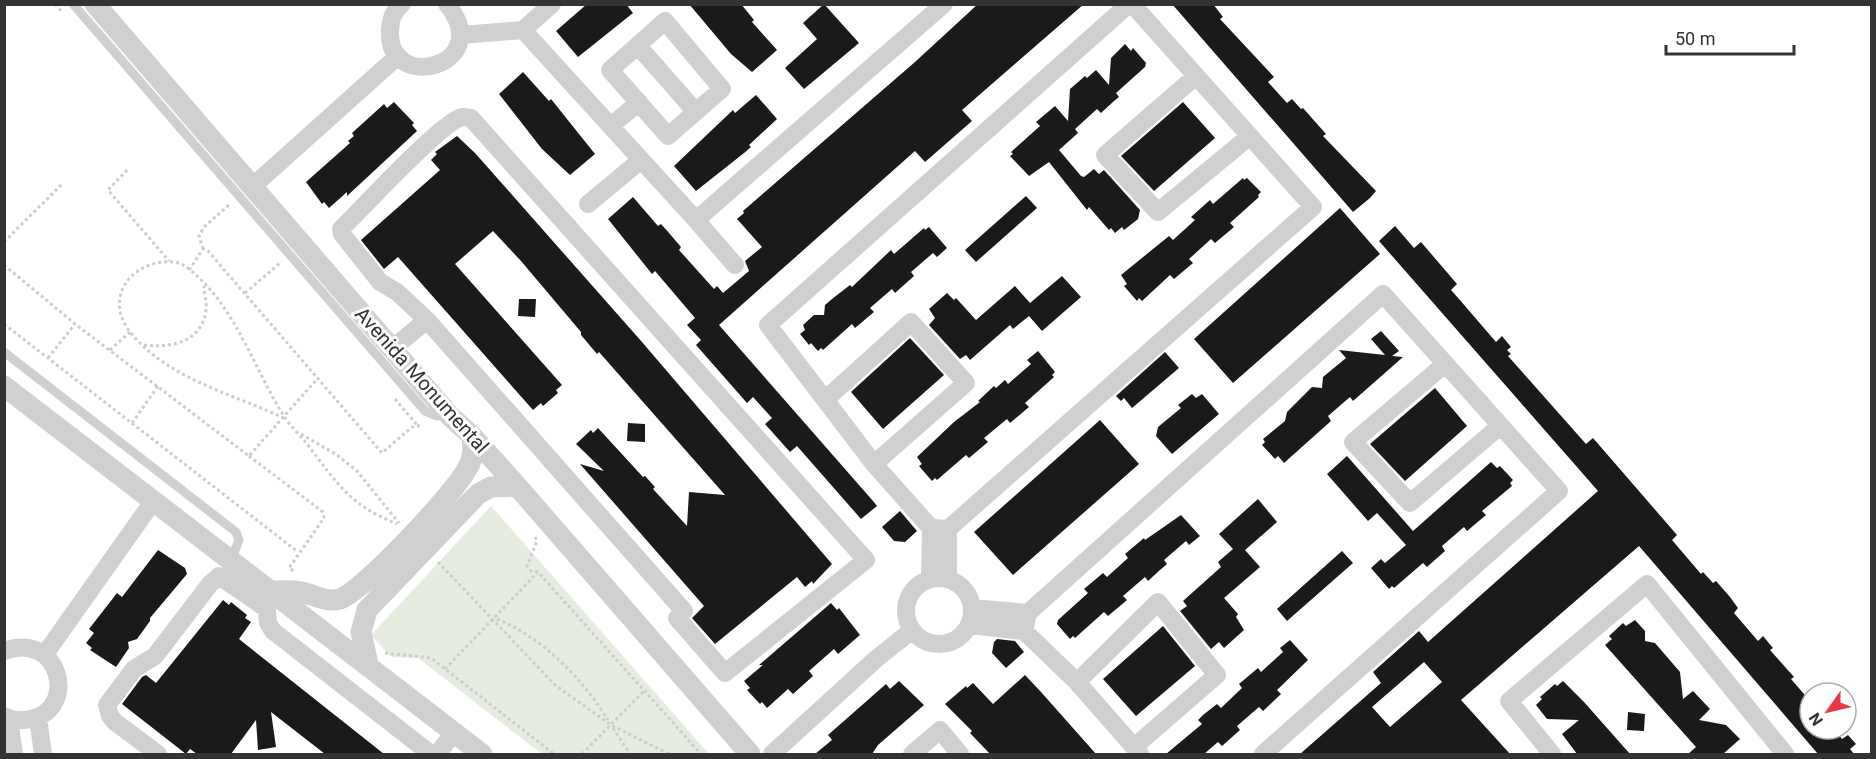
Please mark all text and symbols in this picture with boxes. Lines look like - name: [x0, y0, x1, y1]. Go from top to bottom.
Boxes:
- scale bar: [1666, 18, 1794, 56]
- text: 50 m: [1675, 28, 1715, 49]
- street label: Avenida Monumental: [350, 302, 494, 458]
- north arrow: [1798, 681, 1858, 741]
- text: N: [1805, 709, 1827, 729]

